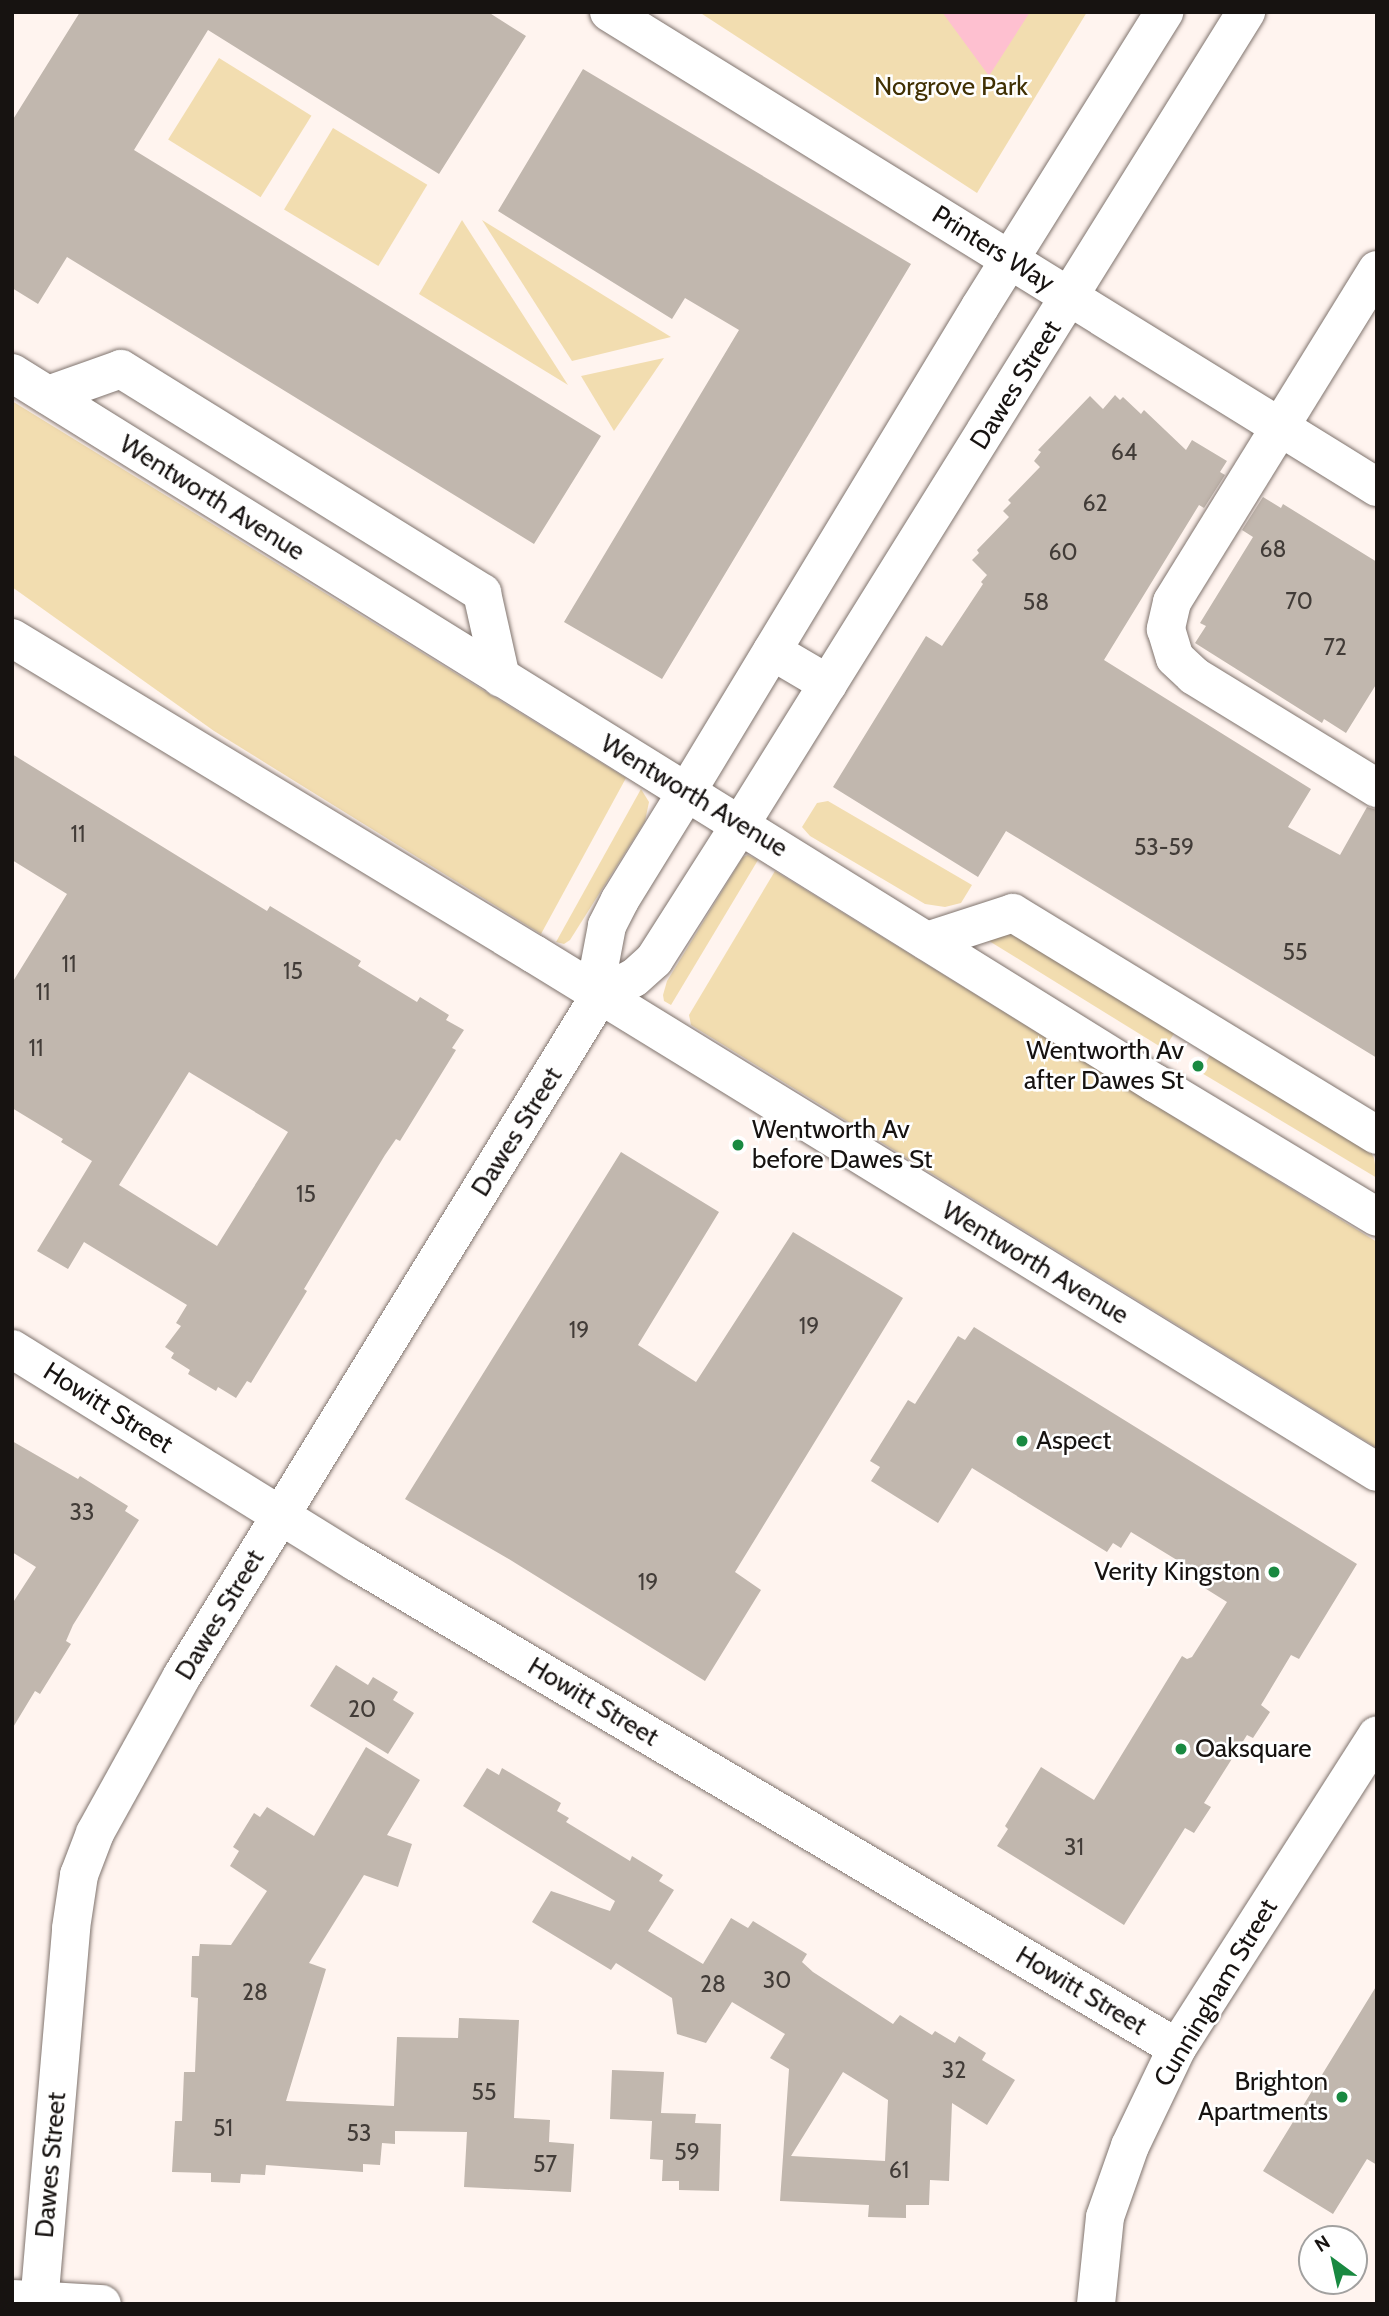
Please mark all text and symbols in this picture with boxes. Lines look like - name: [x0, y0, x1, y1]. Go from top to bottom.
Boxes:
- park label: Norgrove Park: [874, 71, 1028, 103]
- street label: Printers Way: [926, 199, 1060, 299]
- street label: Dawes Street: [964, 315, 1068, 455]
- street label: Wentworth Avenue: [114, 429, 310, 567]
- house number: 64: [1111, 438, 1137, 466]
- house number: 62: [1082, 489, 1108, 517]
- house number: 68: [1259, 535, 1287, 563]
- house number: 60: [1048, 538, 1078, 566]
- house number: 70: [1285, 587, 1313, 615]
- house number: 58: [1023, 588, 1049, 616]
- house number: 72: [1323, 633, 1347, 661]
- street label: Wentworth Avenue: [595, 728, 793, 864]
- house number: 11: [71, 820, 85, 848]
- house number: 53-59: [1134, 833, 1194, 861]
- house number: 55: [1283, 938, 1307, 966]
- house number: 11: [62, 950, 76, 978]
- house number: 15: [283, 957, 303, 985]
- house number: 11: [36, 978, 50, 1006]
- house number: 11: [29, 1034, 43, 1062]
- place label: Wentworth Av after Dawes St: [1024, 1035, 1184, 1096]
- marker: Wentworth Av after Dawes St: [1190, 1058, 1206, 1074]
- street label: Dawes Street: [465, 1062, 569, 1202]
- place label: Wentworth Av before Dawes St: [752, 1114, 932, 1176]
- marker: Wentworth Av before Dawes St: [730, 1137, 746, 1153]
- house number: 15: [296, 1180, 316, 1208]
- street label: Wentworth Avenue: [936, 1195, 1134, 1331]
- house number: 19: [799, 1312, 819, 1340]
- house number: 19: [569, 1316, 589, 1344]
- street label: Howitt Street: [38, 1356, 178, 1460]
- place label: Aspect: [1036, 1425, 1111, 1457]
- marker: Aspect: [1014, 1433, 1030, 1449]
- house number: 33: [70, 1498, 94, 1526]
- street label: Dawes Street: [169, 1544, 271, 1686]
- place label: Verity Kingston: [1094, 1556, 1260, 1588]
- marker: Verity Kingston: [1266, 1564, 1282, 1580]
- house number: 19: [638, 1568, 658, 1596]
- street label: Howitt Street: [522, 1651, 664, 1753]
- house number: 20: [348, 1695, 376, 1723]
- place label: Oaksquare: [1195, 1733, 1311, 1765]
- marker: Oaksquare: [1173, 1741, 1189, 1757]
- house number: 31: [1064, 1833, 1084, 1861]
- street label: Cunningham Street: [1148, 1894, 1284, 2092]
- street label: Howitt Street: [1010, 1940, 1152, 2042]
- house number: 30: [763, 1966, 791, 1994]
- house number: 28: [700, 1970, 726, 1998]
- house number: 28: [242, 1978, 268, 2006]
- house number: 32: [942, 2056, 966, 2084]
- place label: Brighton Apartments: [1198, 2066, 1328, 2128]
- house number: 55: [472, 2078, 496, 2106]
- marker: Brighton Apartments: [1334, 2089, 1350, 2105]
- street label: Dawes Street: [29, 2091, 73, 2239]
- house number: 51: [213, 2114, 233, 2142]
- house number: 53: [347, 2119, 371, 2147]
- house number: 59: [674, 2138, 700, 2166]
- house number: 57: [533, 2150, 557, 2178]
- house number: 61: [889, 2156, 909, 2184]
- north arrow: [1298, 2225, 1368, 2295]
- text: N: [1310, 2230, 1334, 2257]

